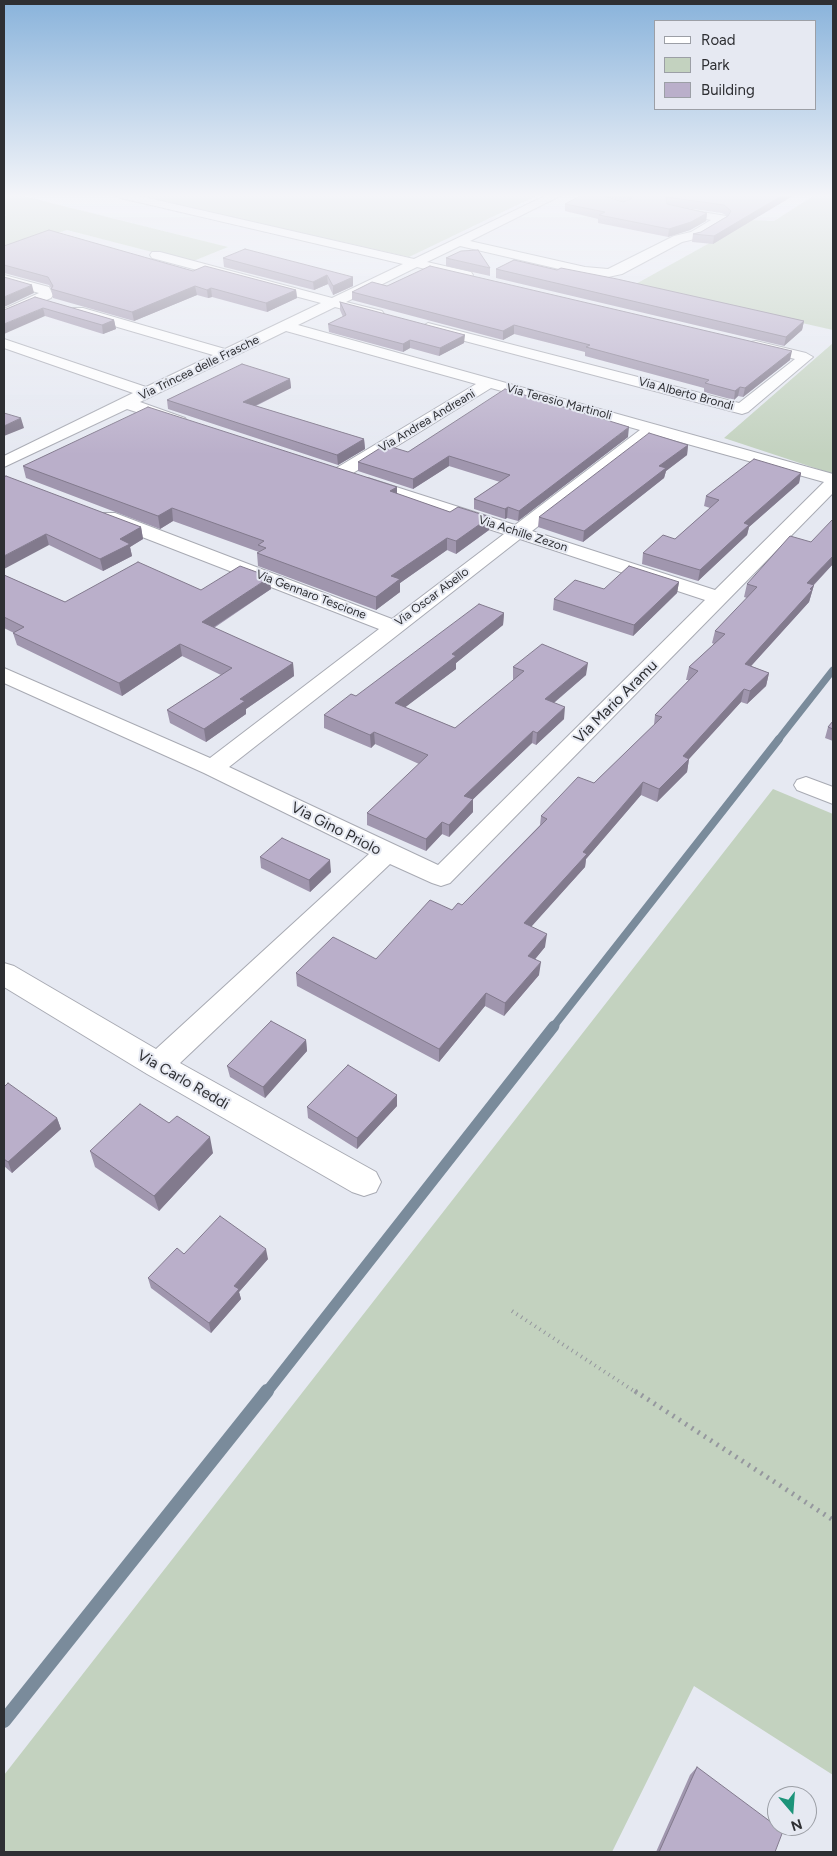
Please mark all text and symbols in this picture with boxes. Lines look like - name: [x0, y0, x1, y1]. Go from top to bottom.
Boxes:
- legend: [654, 20, 817, 110]
- text: Road: [701, 31, 736, 49]
- text: Park: [701, 56, 730, 74]
- text: Building: [701, 81, 755, 99]
- street label: Via Trincea delle Frasche: [136, 333, 262, 403]
- street label: Via Alberto Brondi: [637, 374, 735, 414]
- street label: Via Teresio Martinoli: [505, 381, 613, 423]
- street label: Via Andrea Andreani: [376, 387, 478, 455]
- street label: Via Achille Zezon: [477, 513, 569, 555]
- street label: Via Oscar Abello: [392, 565, 472, 629]
- street label: Via Gennaro Tescione: [254, 567, 368, 623]
- street label: Via Mario Aramu: [571, 657, 661, 747]
- street label: Via Gino Priolo: [288, 799, 384, 859]
- street label: Via Carlo Reddi: [134, 1046, 232, 1114]
- north arrow: [767, 1786, 817, 1836]
- text: N: [789, 1815, 804, 1835]

